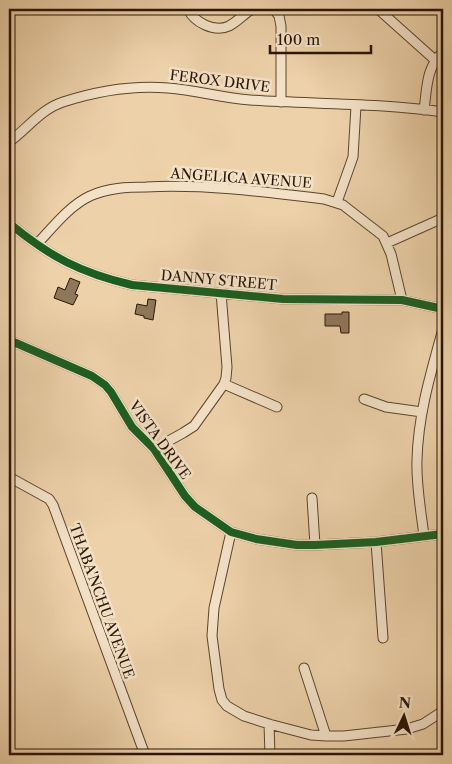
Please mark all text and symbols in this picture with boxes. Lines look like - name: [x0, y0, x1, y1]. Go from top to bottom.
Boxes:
- scale bar: [270, 22, 371, 54]
- text: 100 m: [277, 30, 320, 49]
- street label: FEROX DRIVE: [169, 66, 271, 96]
- street label: ANGELICA AVENUE: [169, 164, 312, 192]
- street label: DANNY STREET: [160, 266, 278, 294]
- street label: VISTA DRIVE: [125, 396, 195, 483]
- street label: THABA'NCHU AVENUE: [65, 521, 139, 681]
- north arrow: [380, 692, 430, 742]
- text: N: [398, 694, 412, 712]

